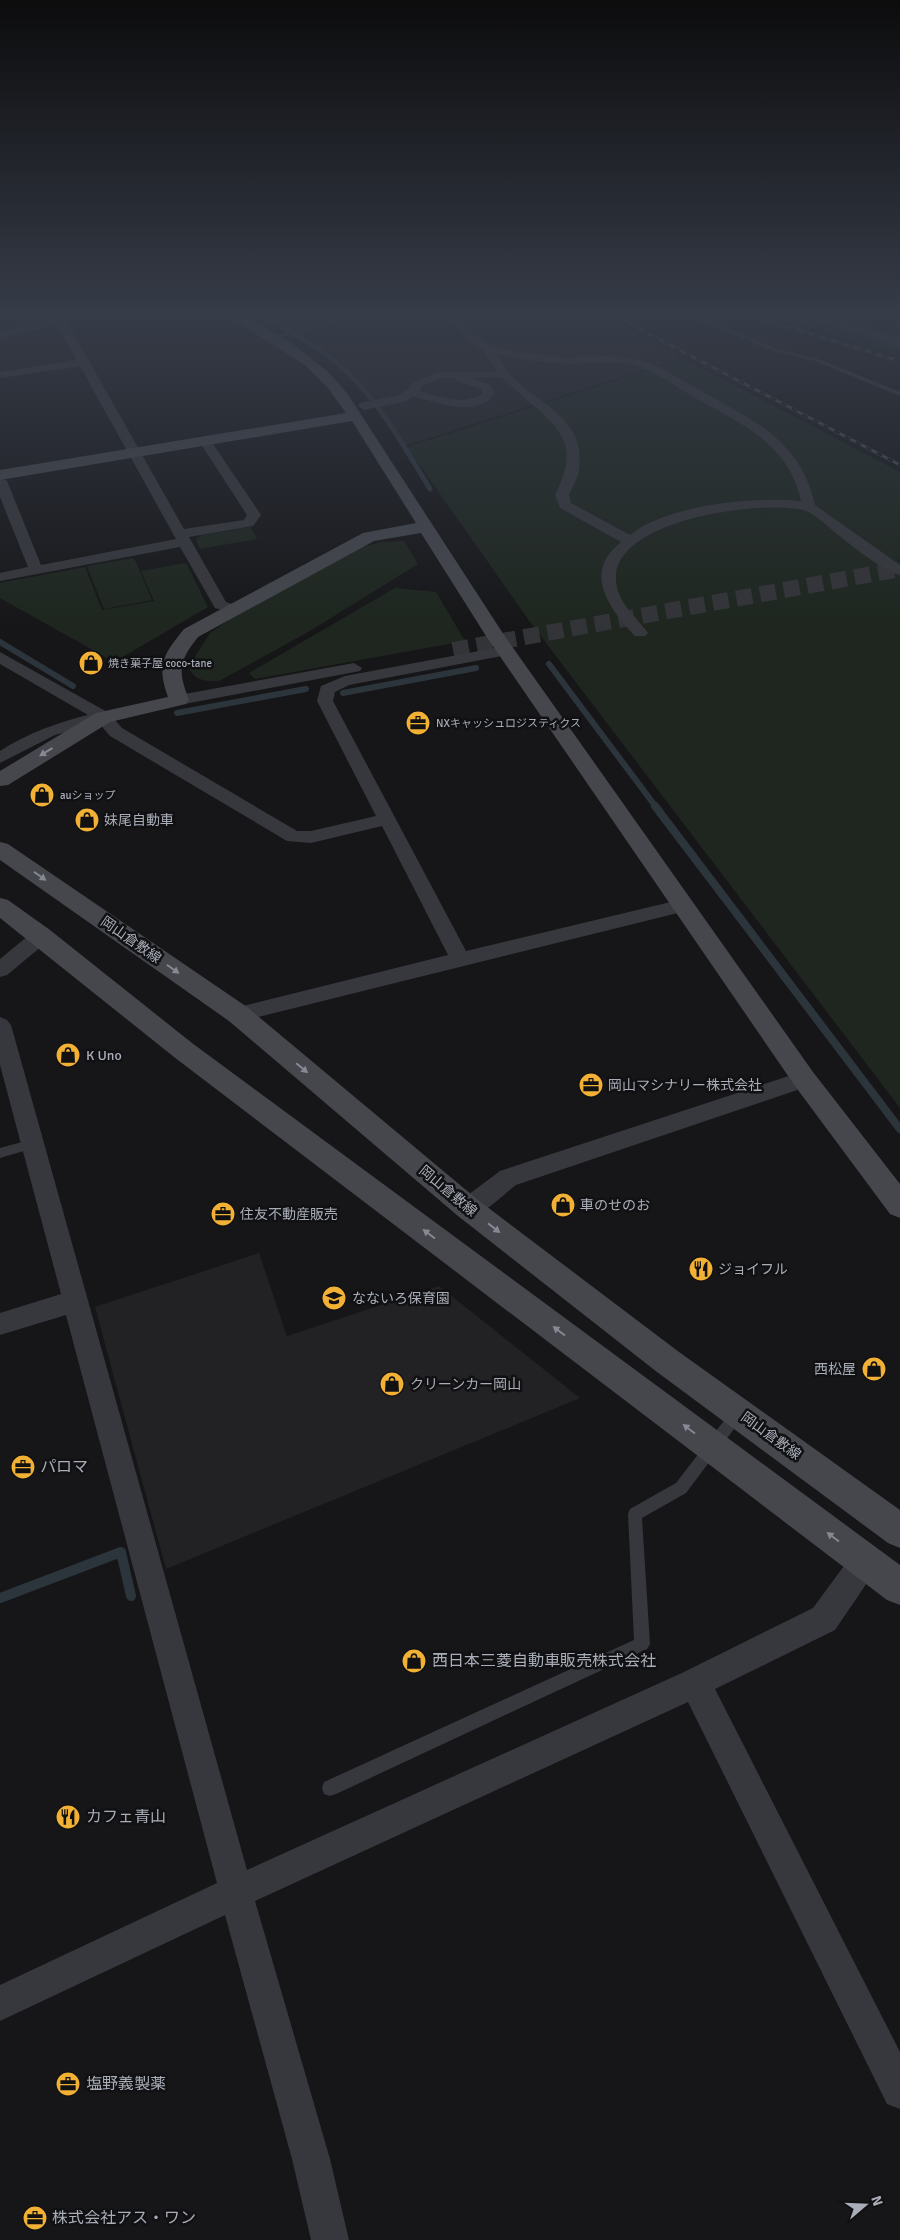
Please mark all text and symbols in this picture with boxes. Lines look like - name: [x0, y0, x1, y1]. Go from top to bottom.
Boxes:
- shop icon: 焼き菓子屋 coco-tane: [78, 650, 104, 676]
- place label: 焼き菓子屋 coco-tane: [108, 657, 212, 670]
- office icon: NXキャッシュロジスティクス: [405, 710, 431, 736]
- place label: NXキャッシュロジスティクス: [436, 717, 581, 730]
- one-way arrow: [40, 747, 53, 756]
- shop icon: auショップ: [29, 782, 55, 808]
- place label: auショップ: [60, 789, 116, 802]
- shop icon: 妹尾自動車: [74, 807, 100, 833]
- place label: 妹尾自動車: [104, 812, 174, 829]
- one-way arrow: [33, 871, 47, 881]
- street label: 岡山倉敷線: [97, 913, 165, 967]
- one-way arrow: [167, 964, 180, 974]
- shop icon: K Uno: [55, 1042, 81, 1068]
- place label: K Uno: [86, 1047, 122, 1064]
- one-way arrow: [296, 1062, 308, 1073]
- office icon: 岡山マシナリー株式会社: [578, 1072, 604, 1098]
- place label: 岡山マシナリー株式会社: [608, 1077, 762, 1094]
- street label: 岡山倉敷線: [416, 1162, 480, 1220]
- shop icon: 車のせのお: [550, 1192, 576, 1218]
- place label: 車のせのお: [580, 1197, 650, 1214]
- office icon: 住友不動産販売: [210, 1201, 236, 1227]
- place label: 住友不動産販売: [240, 1206, 338, 1223]
- one-way arrow: [487, 1223, 500, 1234]
- one-way arrow: [422, 1229, 436, 1239]
- restaurant icon: ジョイフル: [688, 1256, 714, 1282]
- place label: ジョイフル: [718, 1261, 788, 1278]
- school or university icon: なないろ保育園: [321, 1285, 347, 1311]
- place label: なないろ保育園: [352, 1290, 450, 1307]
- one-way arrow: [552, 1326, 566, 1336]
- shop icon: 西松屋: [861, 1356, 887, 1382]
- place label: 西松屋: [814, 1361, 856, 1378]
- shop icon: クリーンカー岡山: [379, 1371, 405, 1397]
- place label: クリーンカー岡山: [410, 1376, 521, 1393]
- street label: 岡山倉敷線: [738, 1409, 804, 1463]
- one-way arrow: [683, 1423, 696, 1434]
- office icon: パロマ: [10, 1454, 36, 1480]
- place label: パロマ: [40, 1457, 88, 1477]
- one-way arrow: [827, 1531, 840, 1542]
- shop icon: 西日本三菱自動車販売株式会社: [401, 1648, 427, 1674]
- place label: 西日本三菱自動車販売株式会社: [432, 1651, 656, 1671]
- restaurant icon: カフェ青山: [55, 1804, 81, 1830]
- place label: カフェ青山: [86, 1807, 166, 1827]
- office icon: 塩野義製薬: [55, 2071, 81, 2097]
- place label: 塩野義製薬: [86, 2074, 166, 2094]
- north arrow: [840, 2180, 890, 2230]
- text: N: [867, 2194, 886, 2208]
- office icon: 株式会社アス・ワン: [22, 2205, 48, 2231]
- place label: 株式会社アス・ワン: [52, 2208, 196, 2228]

